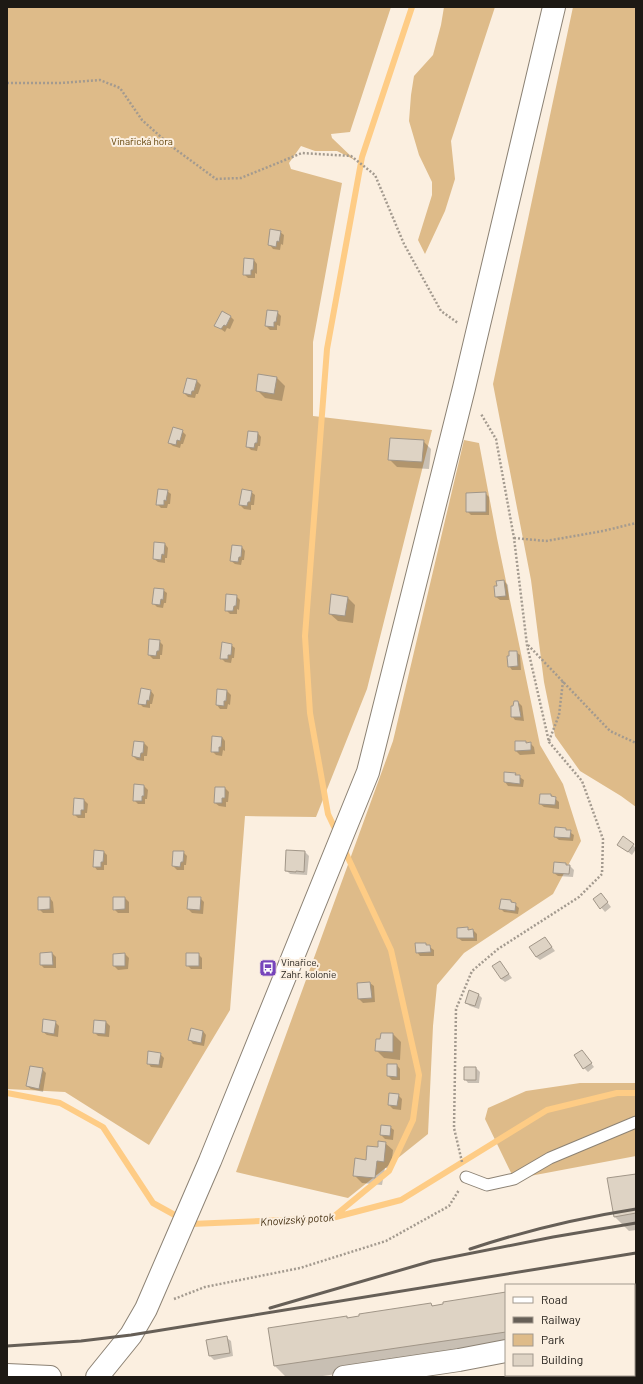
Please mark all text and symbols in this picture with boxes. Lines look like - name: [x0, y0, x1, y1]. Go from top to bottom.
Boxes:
- park label: Vinařická hora: [111, 135, 173, 147]
- place label: Vinařice, Zahr. kolonie: [281, 956, 336, 980]
- bus stop icon: Vinařice, Zahr. kolonie: [258, 958, 278, 978]
- water label: Knovízský potok: [260, 1210, 335, 1228]
- legend: [505, 1284, 635, 1376]
- text: Road: [541, 1292, 568, 1306]
- text: Railway: [541, 1312, 581, 1326]
- text: Park: [541, 1332, 565, 1346]
- text: Building: [541, 1352, 583, 1366]

